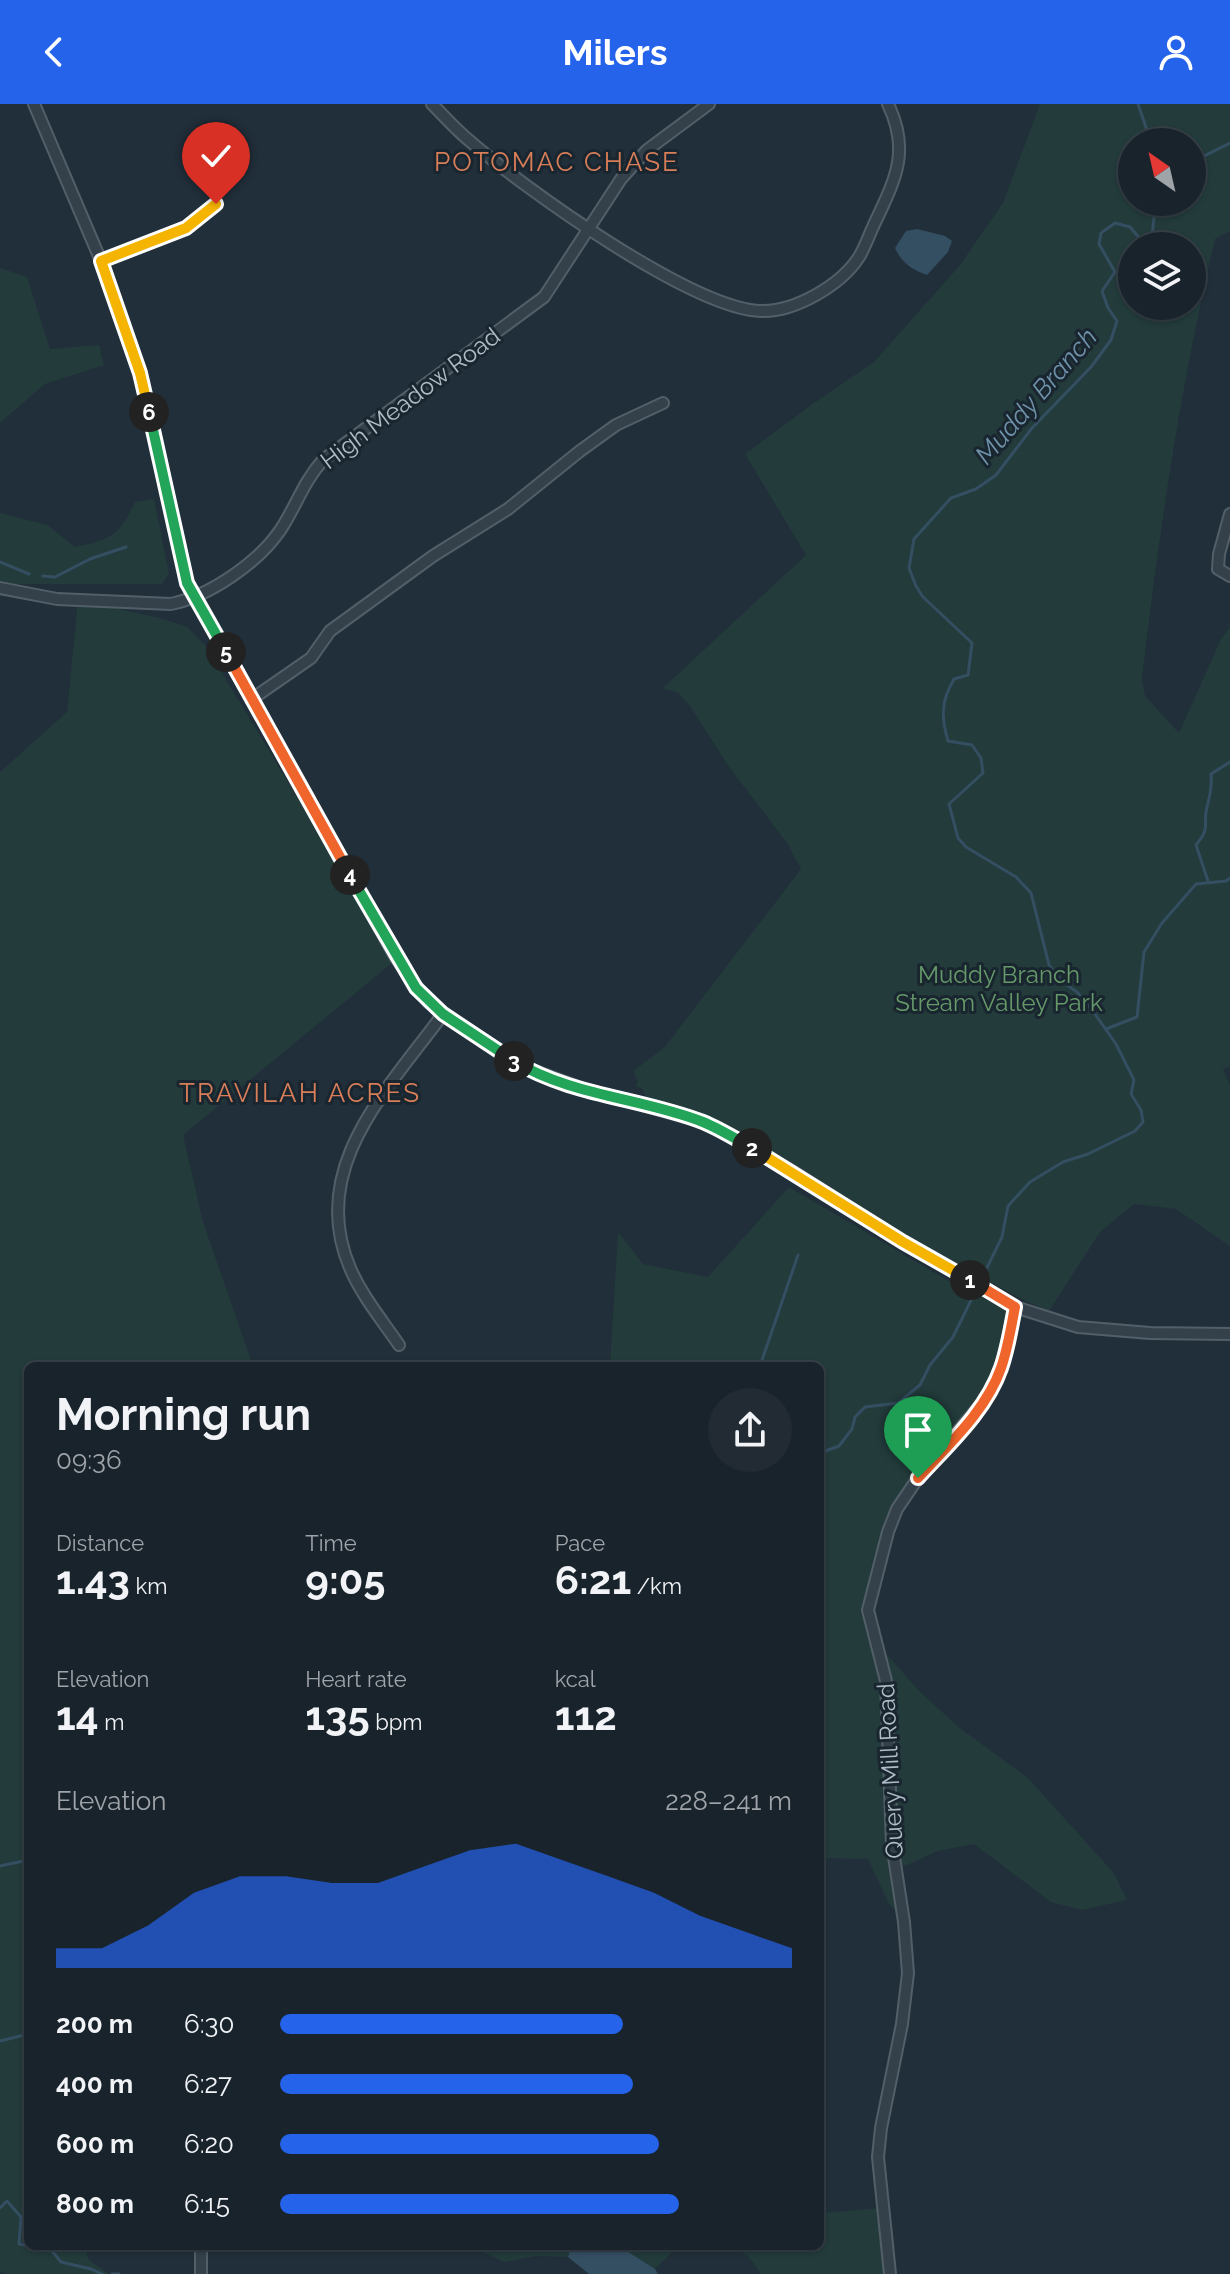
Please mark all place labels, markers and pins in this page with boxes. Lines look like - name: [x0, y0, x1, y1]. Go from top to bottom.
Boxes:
- pin: [182, 122, 250, 204]
- pin: 6: [129, 392, 169, 432]
- pin: 5: [206, 632, 246, 672]
- pin: 4: [330, 855, 370, 895]
- pin: 3: [494, 1041, 534, 1081]
- pin: 2: [732, 1128, 772, 1168]
- pin: 1: [950, 1260, 990, 1300]
- pin: [884, 1396, 952, 1478]

